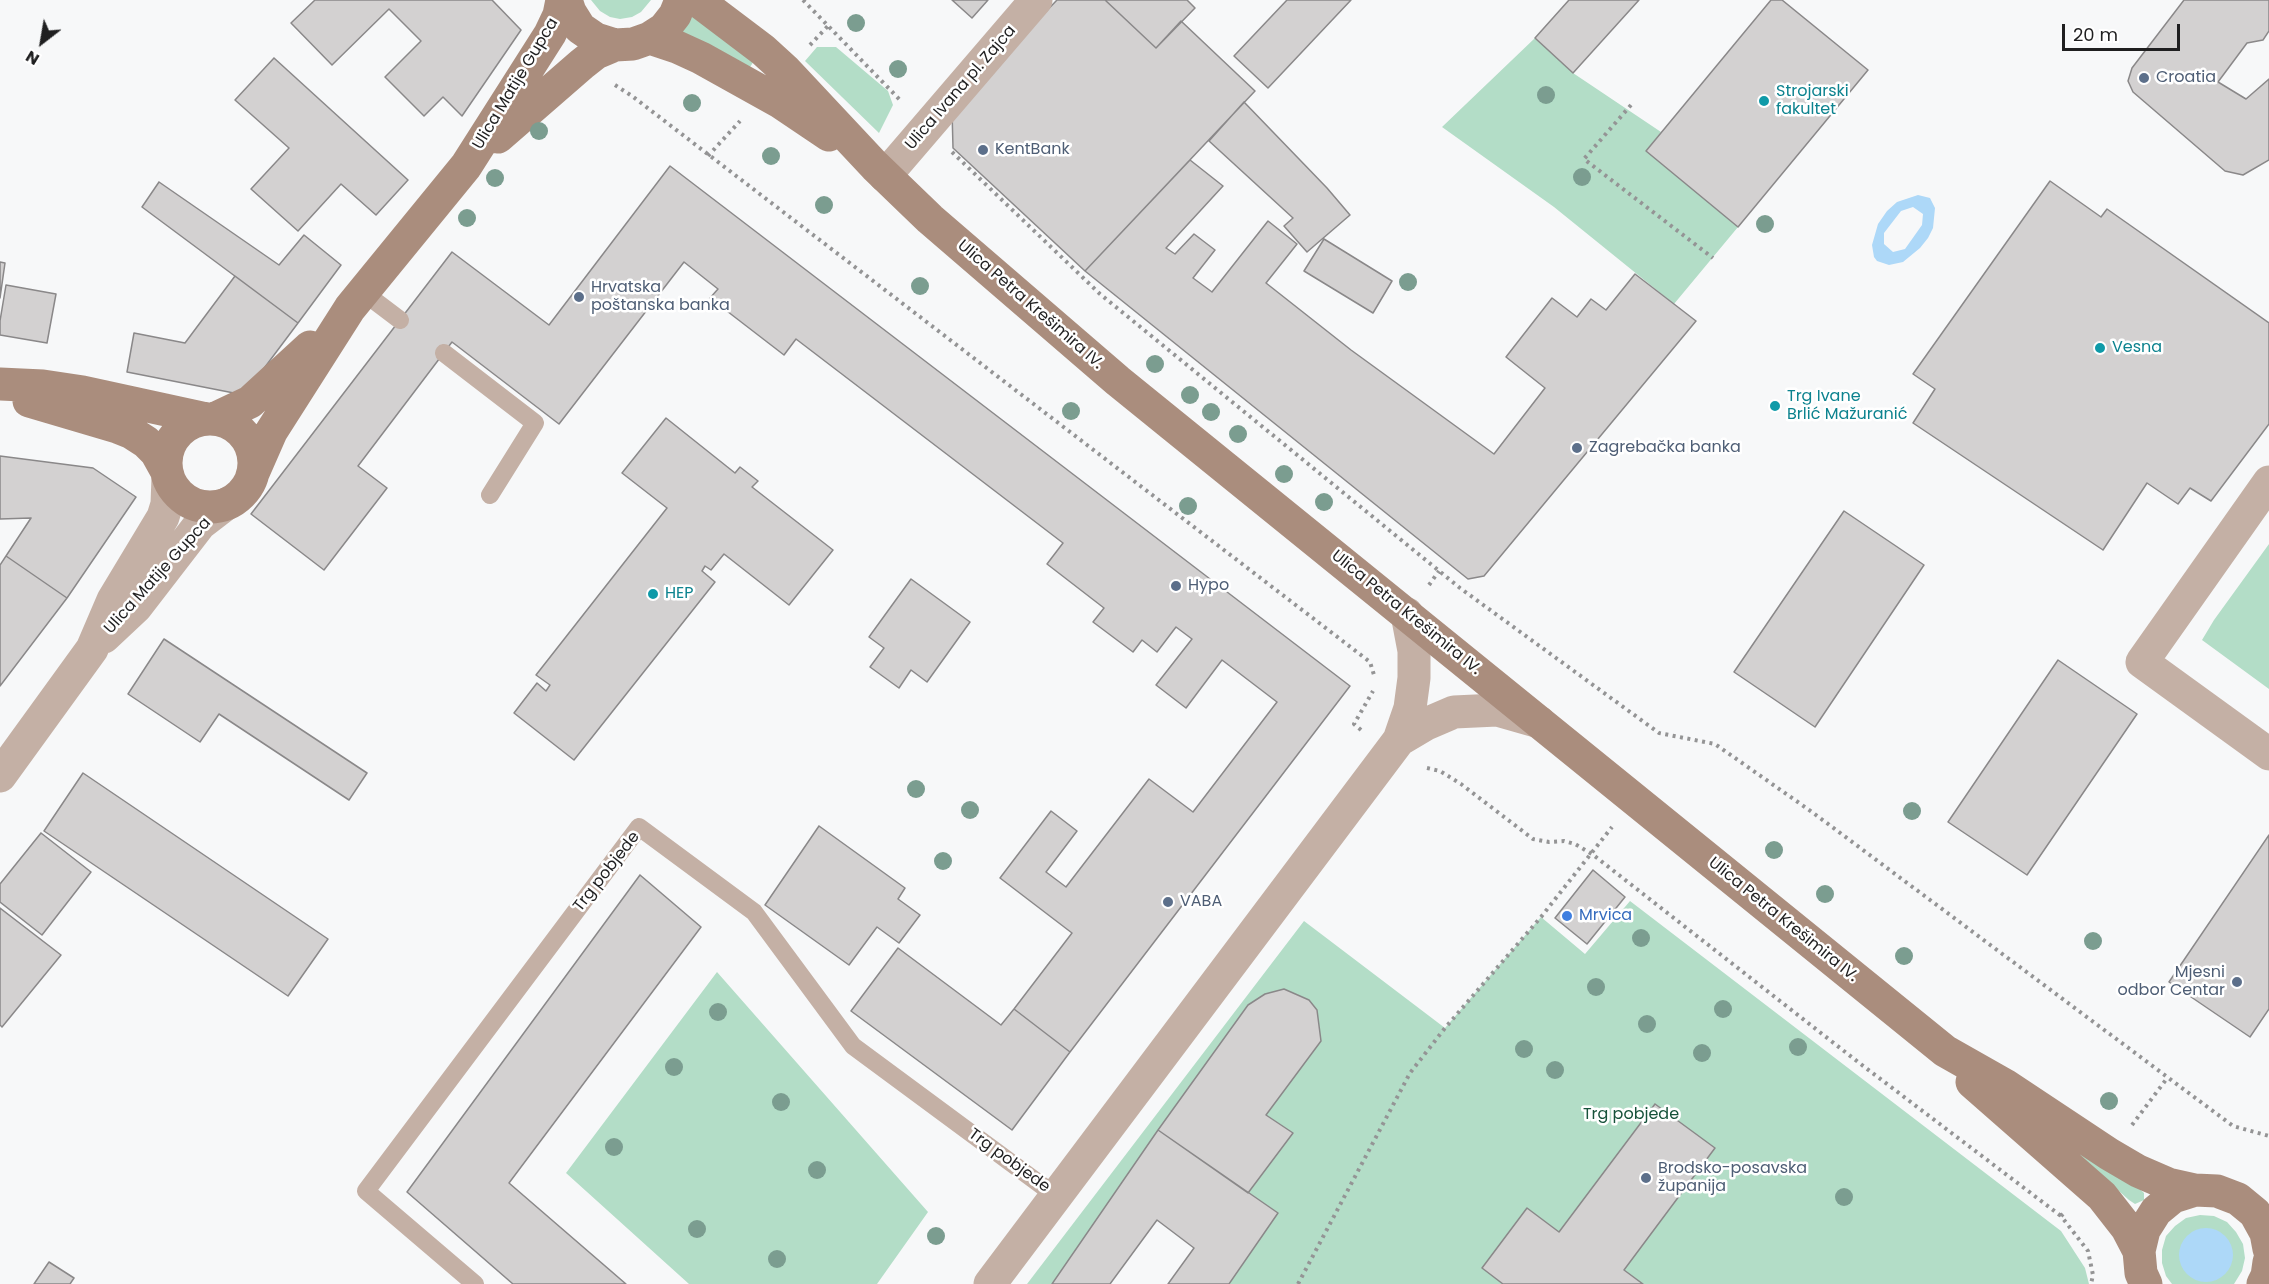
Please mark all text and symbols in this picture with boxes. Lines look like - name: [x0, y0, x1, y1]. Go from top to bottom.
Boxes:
- north arrow: [12, 12, 72, 72]
- scale bar: [2065, 12, 2184, 50]
- street label: Ulica Matije Gupca: [469, 15, 563, 153]
- street label: Ulica Ivana pl. Zajca: [902, 22, 1020, 154]
- text: 20 m: [2073, 22, 2118, 47]
- text: N: [21, 45, 44, 71]
- place label: Croatia: [2156, 68, 2216, 88]
- marker: Croatia: [2137, 71, 2151, 85]
- place label: Strojarski fakultet: [1776, 82, 1849, 120]
- marker: Strojarski fakultet: [1757, 94, 1771, 108]
- place label: KentBank: [995, 140, 1070, 160]
- marker: KentBank: [976, 143, 990, 157]
- street label: Ulica Petra Krešimira IV.: [953, 236, 1107, 374]
- place label: Hrvatska poštanska banka: [591, 278, 730, 316]
- marker: Hrvatska poštanska banka: [572, 290, 586, 304]
- place label: Vesna: [2112, 338, 2162, 358]
- marker: Vesna: [2093, 341, 2107, 355]
- place label: Trg Ivane Brlić Mažuranić: [1787, 387, 1907, 425]
- marker: Trg Ivane Brlić Mažuranić: [1768, 399, 1782, 413]
- place label: Zagrebačka banka: [1589, 438, 1741, 458]
- marker: Zagrebačka banka: [1570, 441, 1584, 455]
- street label: Ulica Matije Gupca: [101, 514, 215, 638]
- street label: Ulica Petra Krešimira IV.: [1327, 547, 1485, 679]
- place label: Hypo: [1188, 576, 1229, 596]
- marker: Hypo: [1169, 579, 1183, 593]
- place label: HEP: [665, 584, 694, 604]
- marker: HEP: [646, 587, 660, 601]
- street label: Trg pobjede: [570, 828, 644, 916]
- street label: Ulica Petra Krešimira IV.: [1704, 854, 1862, 986]
- place label: VABA: [1180, 892, 1222, 912]
- marker: VABA: [1161, 895, 1175, 909]
- place label: Mrvica: [1579, 906, 1632, 926]
- marker: Mrvica: [1560, 909, 1574, 923]
- place label: Mjesni odbor Centar: [2118, 963, 2225, 1001]
- marker: Mjesni odbor Centar: [2230, 975, 2244, 989]
- park label: Trg pobjede: [1583, 1105, 1679, 1125]
- street label: Trg pobjede: [964, 1125, 1054, 1197]
- place label: Brodsko-posavska županija: [1658, 1159, 1807, 1197]
- marker: Brodsko-posavska županija: [1639, 1171, 1653, 1185]

